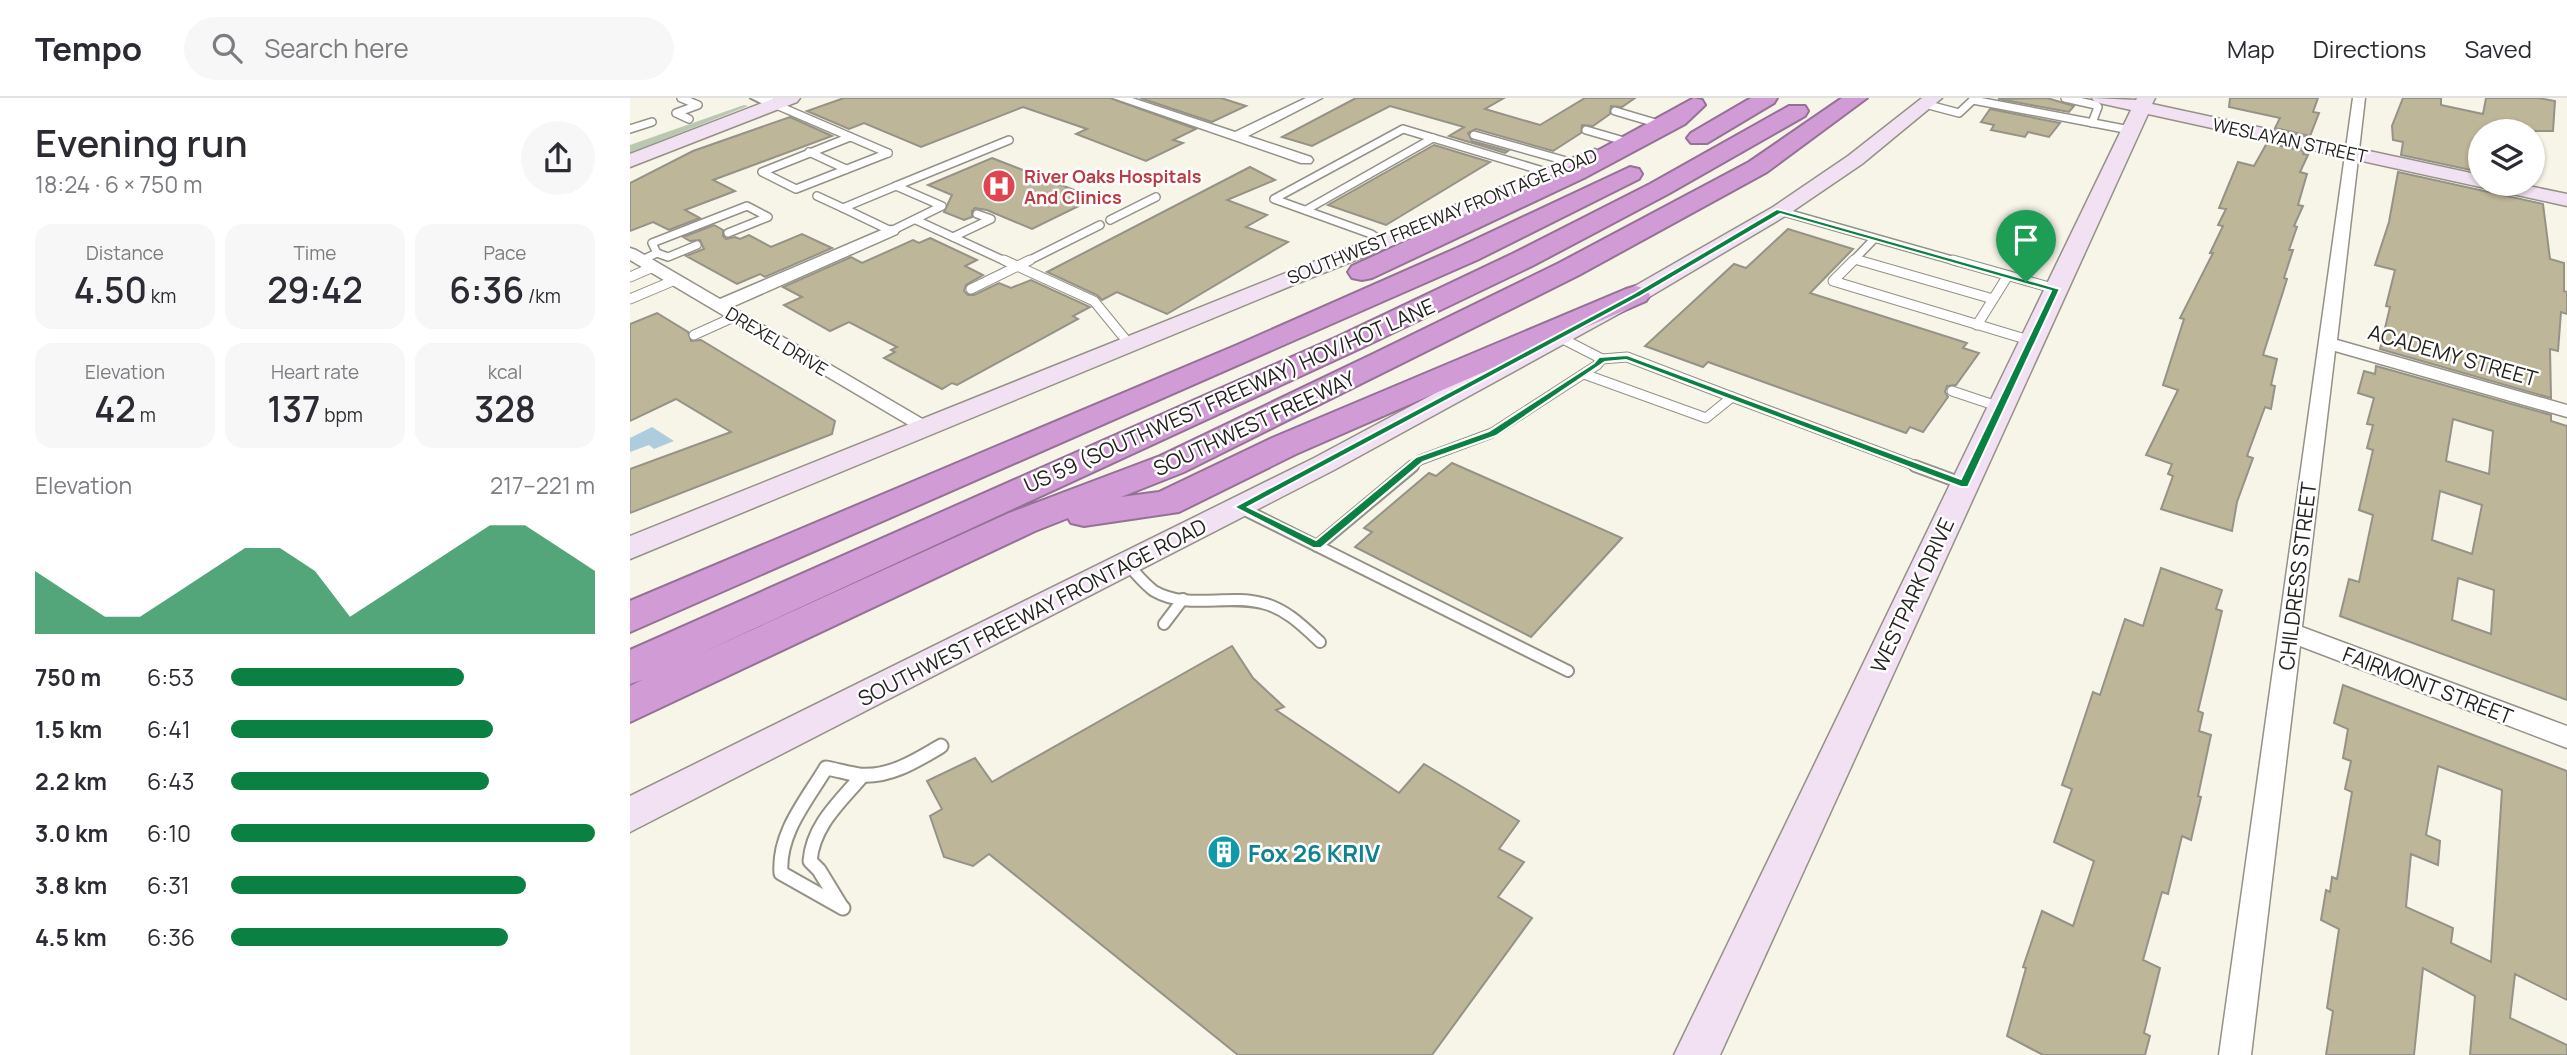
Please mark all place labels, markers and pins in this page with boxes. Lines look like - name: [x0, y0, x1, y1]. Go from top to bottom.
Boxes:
- place label: River Oaks Hospitals And Clinics: [1024, 164, 1202, 209]
- hospital icon: River Oaks Hospitals And Clinics: [980, 167, 1018, 205]
- pin: [1996, 210, 2056, 282]
- building icon: Fox 26 KRIV: [1205, 833, 1243, 871]
- place label: Fox 26 KRIV: [1248, 836, 1381, 869]

